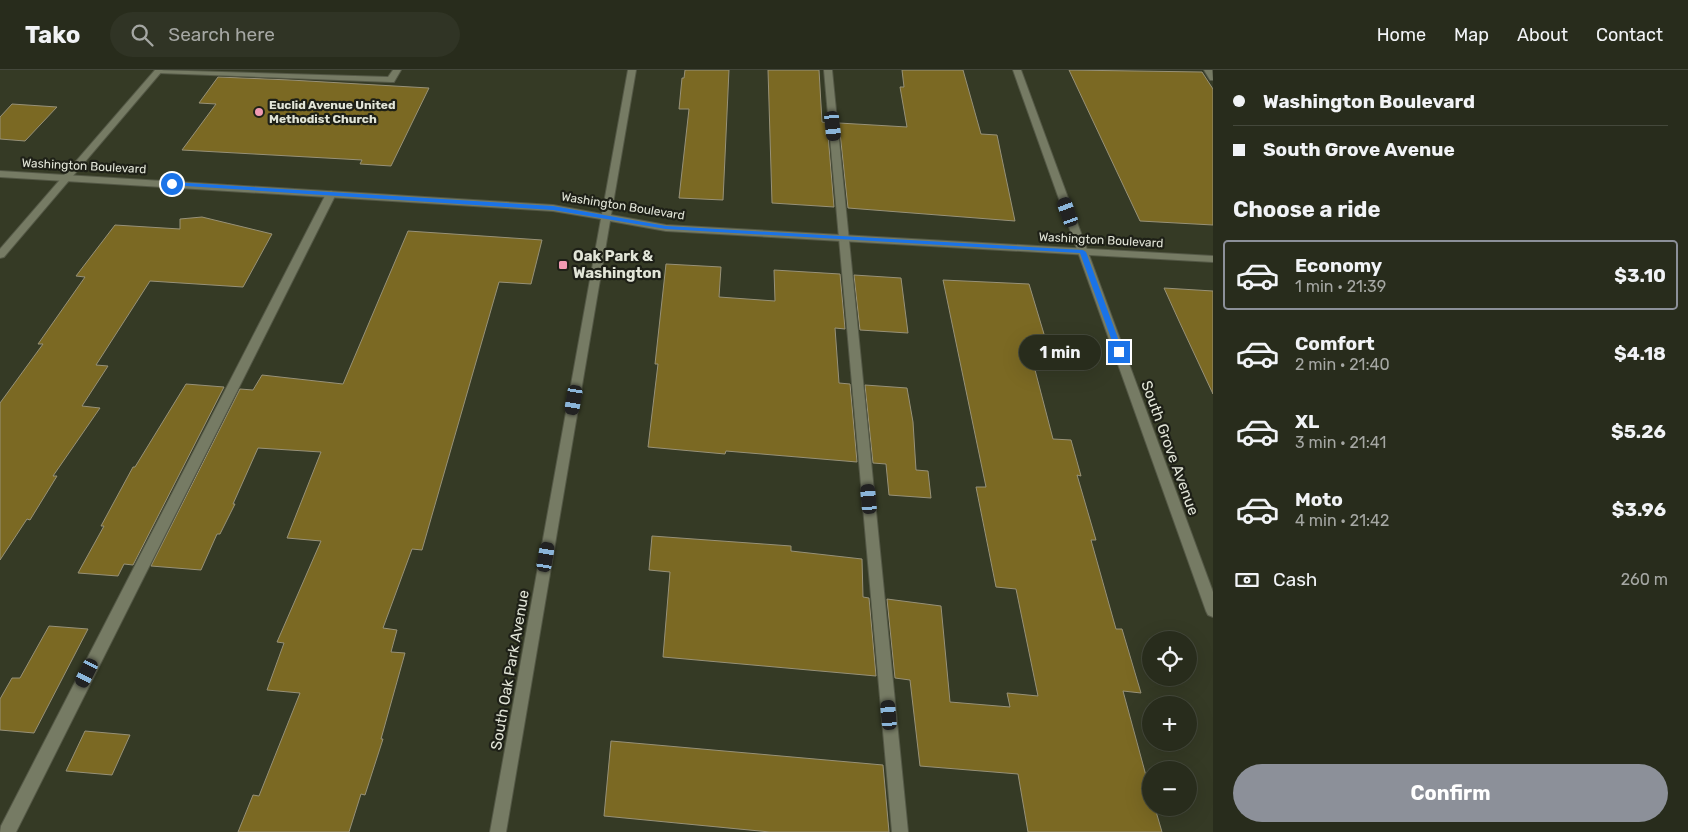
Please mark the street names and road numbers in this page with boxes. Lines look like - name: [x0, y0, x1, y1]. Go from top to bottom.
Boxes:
- street label: Washington Boulevard: [21, 156, 147, 176]
- street label: Washington Boulevard: [560, 189, 686, 223]
- street label: Washington Boulevard: [1038, 230, 1164, 250]
- street label: South Grove Avenue: [1137, 378, 1203, 518]
- street label: South Oak Park Avenue: [487, 589, 533, 751]

